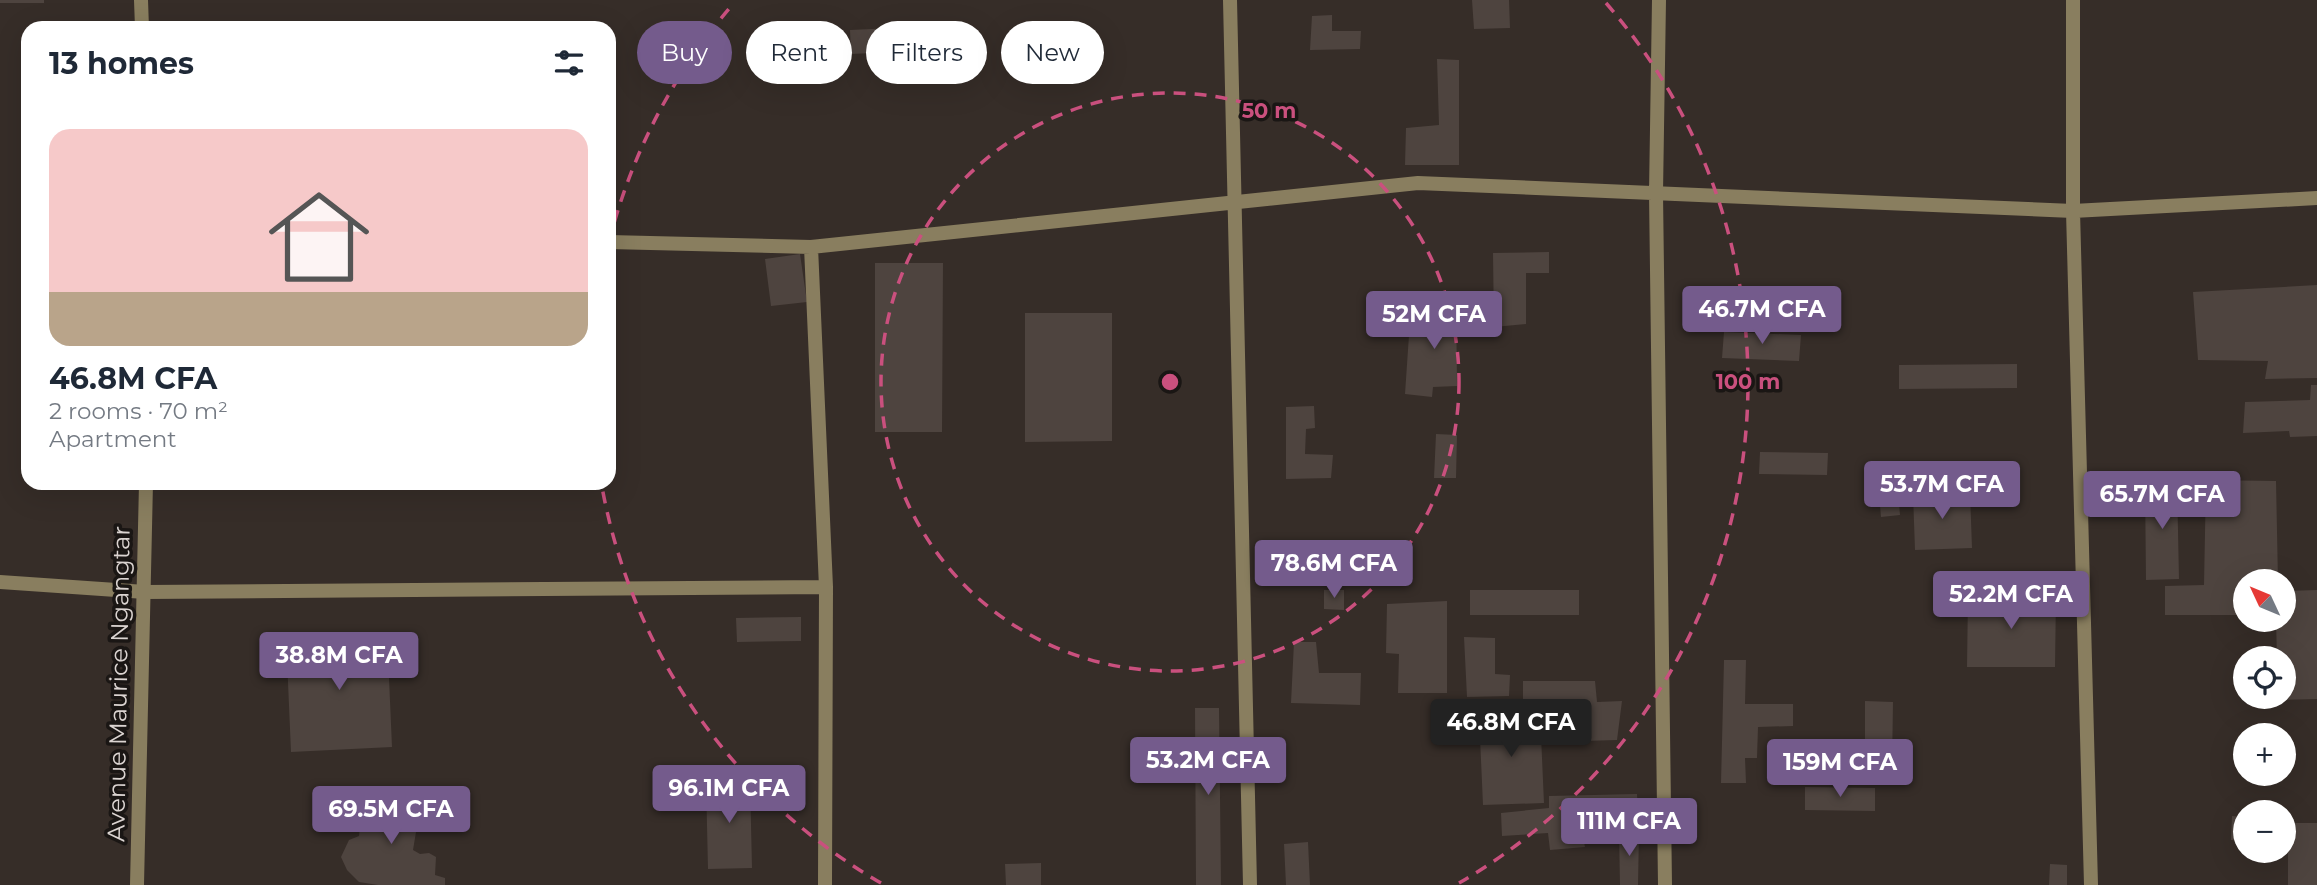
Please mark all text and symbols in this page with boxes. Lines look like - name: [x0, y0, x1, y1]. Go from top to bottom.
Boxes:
- chip: Buy: [637, 21, 732, 84]
- chip: Rent: [746, 21, 852, 84]
- chip: Filters: [866, 21, 987, 84]
- chip: New: [1001, 21, 1104, 84]
- icon: filters: [550, 44, 588, 82]
- text: 13 homes: [49, 45, 194, 82]
- text: 50 m: [1242, 98, 1296, 123]
- icon: home: [256, 174, 382, 300]
- pin: 46.7M CFA: [1682, 286, 1842, 346]
- pin: 52M CFA: [1369, 292, 1499, 351]
- text: 46.7M CFA: [1698, 295, 1826, 323]
- text: 52M CFA: [1382, 300, 1486, 328]
- text: 46.8M CFA: [49, 360, 217, 397]
- text: 100 m: [1716, 369, 1780, 394]
- centre of rings: [1158, 370, 1182, 394]
- text: 2 rooms · 70 m²: [49, 397, 228, 425]
- text: Apartment: [49, 425, 177, 453]
- pin: 53.7M CFA: [1862, 462, 2022, 521]
- text: 53.7M CFA: [1880, 470, 2004, 498]
- pin: 65.7M CFA: [2082, 472, 2242, 531]
- text: 65.7M CFA: [2099, 480, 2225, 508]
- street label: Avenue Maurice Ngangtar: [101, 526, 136, 842]
- pin: 78.6M CFA: [1254, 540, 1414, 600]
- text: 78.6M CFA: [1271, 549, 1397, 577]
- north arrow: [2233, 569, 2296, 632]
- map controls: [2233, 569, 2296, 863]
- pin: 52.2M CFA: [1931, 572, 2091, 631]
- text: 52.2M CFA: [1949, 580, 2073, 608]
- pin: 38.8M CFA: [259, 632, 419, 692]
- text: 38.8M CFA: [275, 641, 403, 669]
- button: locate: [2233, 646, 2296, 709]
- pin: 46.8M CFA: [1431, 700, 1591, 759]
- text: 46.8M CFA: [1447, 708, 1575, 736]
- button: +: [2233, 723, 2296, 786]
- pin: 53.2M CFA: [1128, 738, 1288, 797]
- pin: 159M CFA: [1768, 740, 1912, 799]
- text: 53.2M CFA: [1146, 746, 1270, 774]
- text: 159M CFA: [1783, 748, 1897, 776]
- pin: 96.1M CFA: [649, 766, 809, 825]
- text: 96.1M CFA: [669, 774, 789, 802]
- pin: 69.5M CFA: [311, 786, 471, 846]
- text: 69.5M CFA: [328, 795, 454, 823]
- pin: 111M CFA: [1557, 798, 1701, 858]
- button: −: [2233, 800, 2296, 863]
- text: 111M CFA: [1577, 807, 1681, 835]

